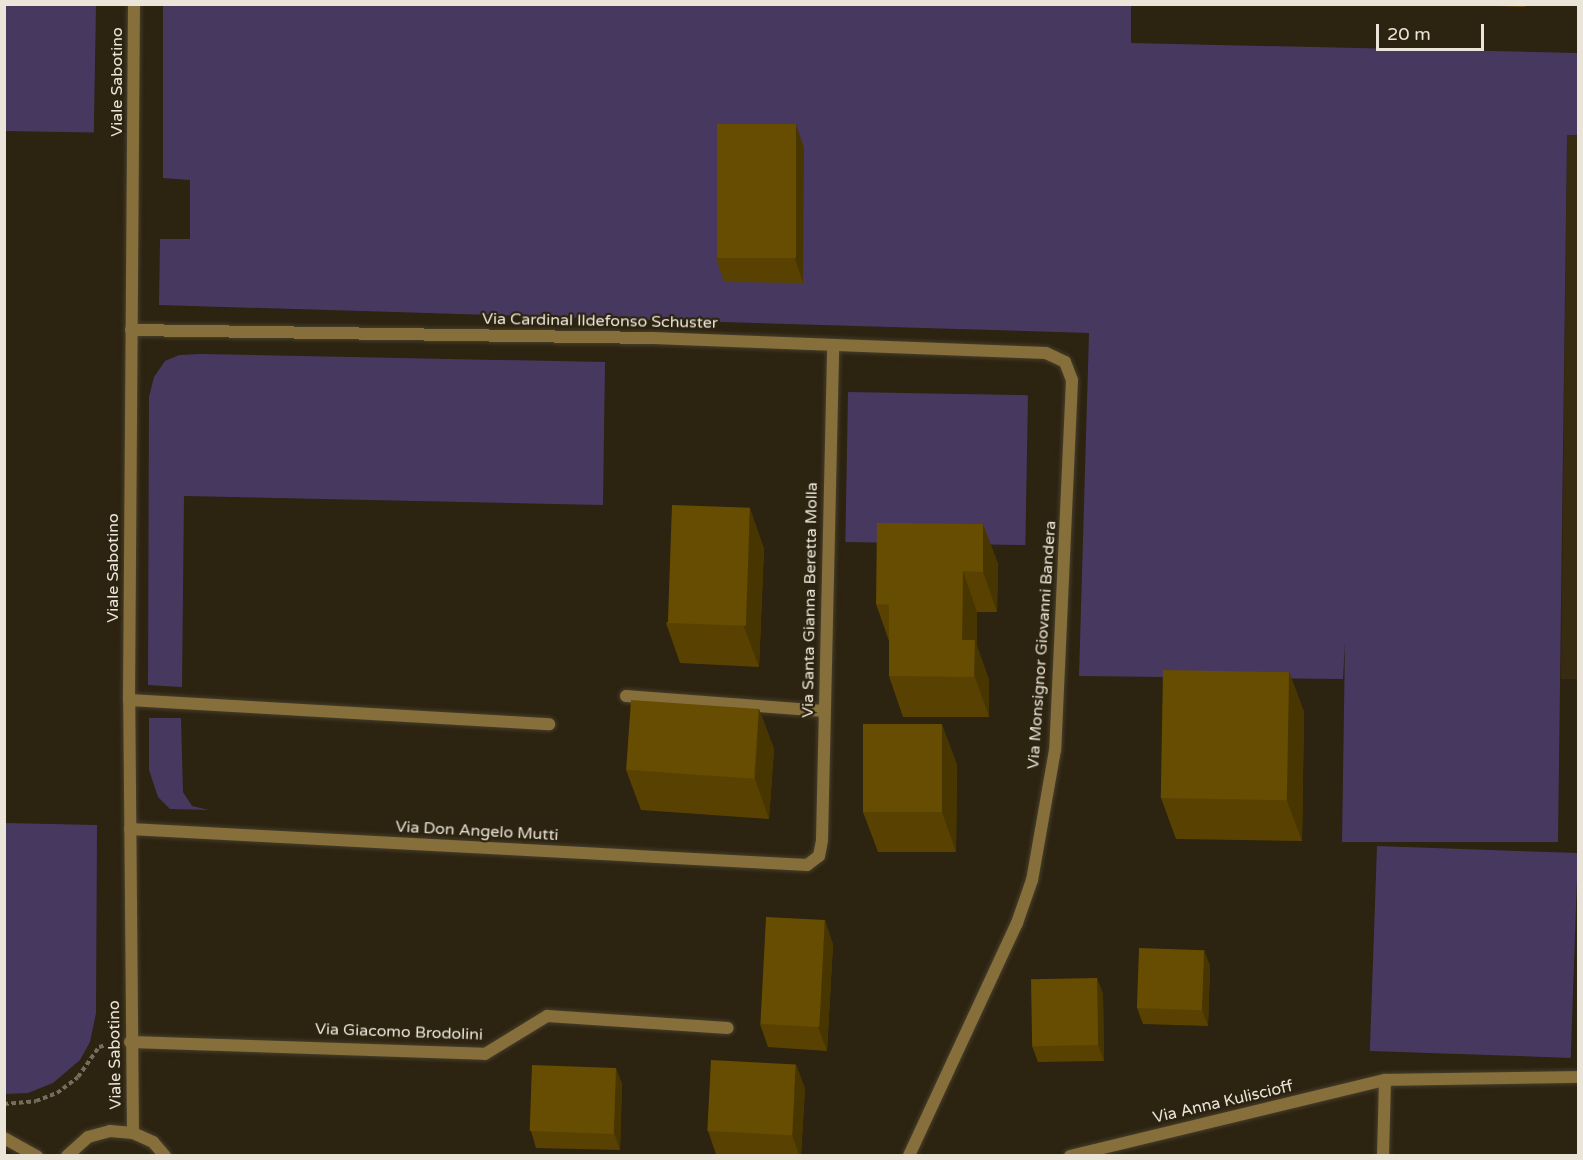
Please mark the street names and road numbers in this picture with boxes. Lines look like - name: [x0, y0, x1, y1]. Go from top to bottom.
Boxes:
- street label: Viale Sabotino: [107, 27, 127, 137]
- street label: Via Cardinal Ildefonso Schuster: [482, 309, 718, 333]
- street label: Via Santa Gianna Beretta Molla: [798, 482, 822, 718]
- street label: Viale Sabotino: [103, 513, 123, 623]
- street label: Via Monsignor Giovanni Bandera: [1024, 520, 1060, 770]
- street label: Via Don Angelo Mutti: [395, 817, 559, 845]
- street label: Viale Sabotino: [104, 1000, 126, 1110]
- street label: Via Giacomo Brodolini: [315, 1019, 483, 1045]
- street label: Via Anna Kuliscioff: [1151, 1077, 1295, 1127]

